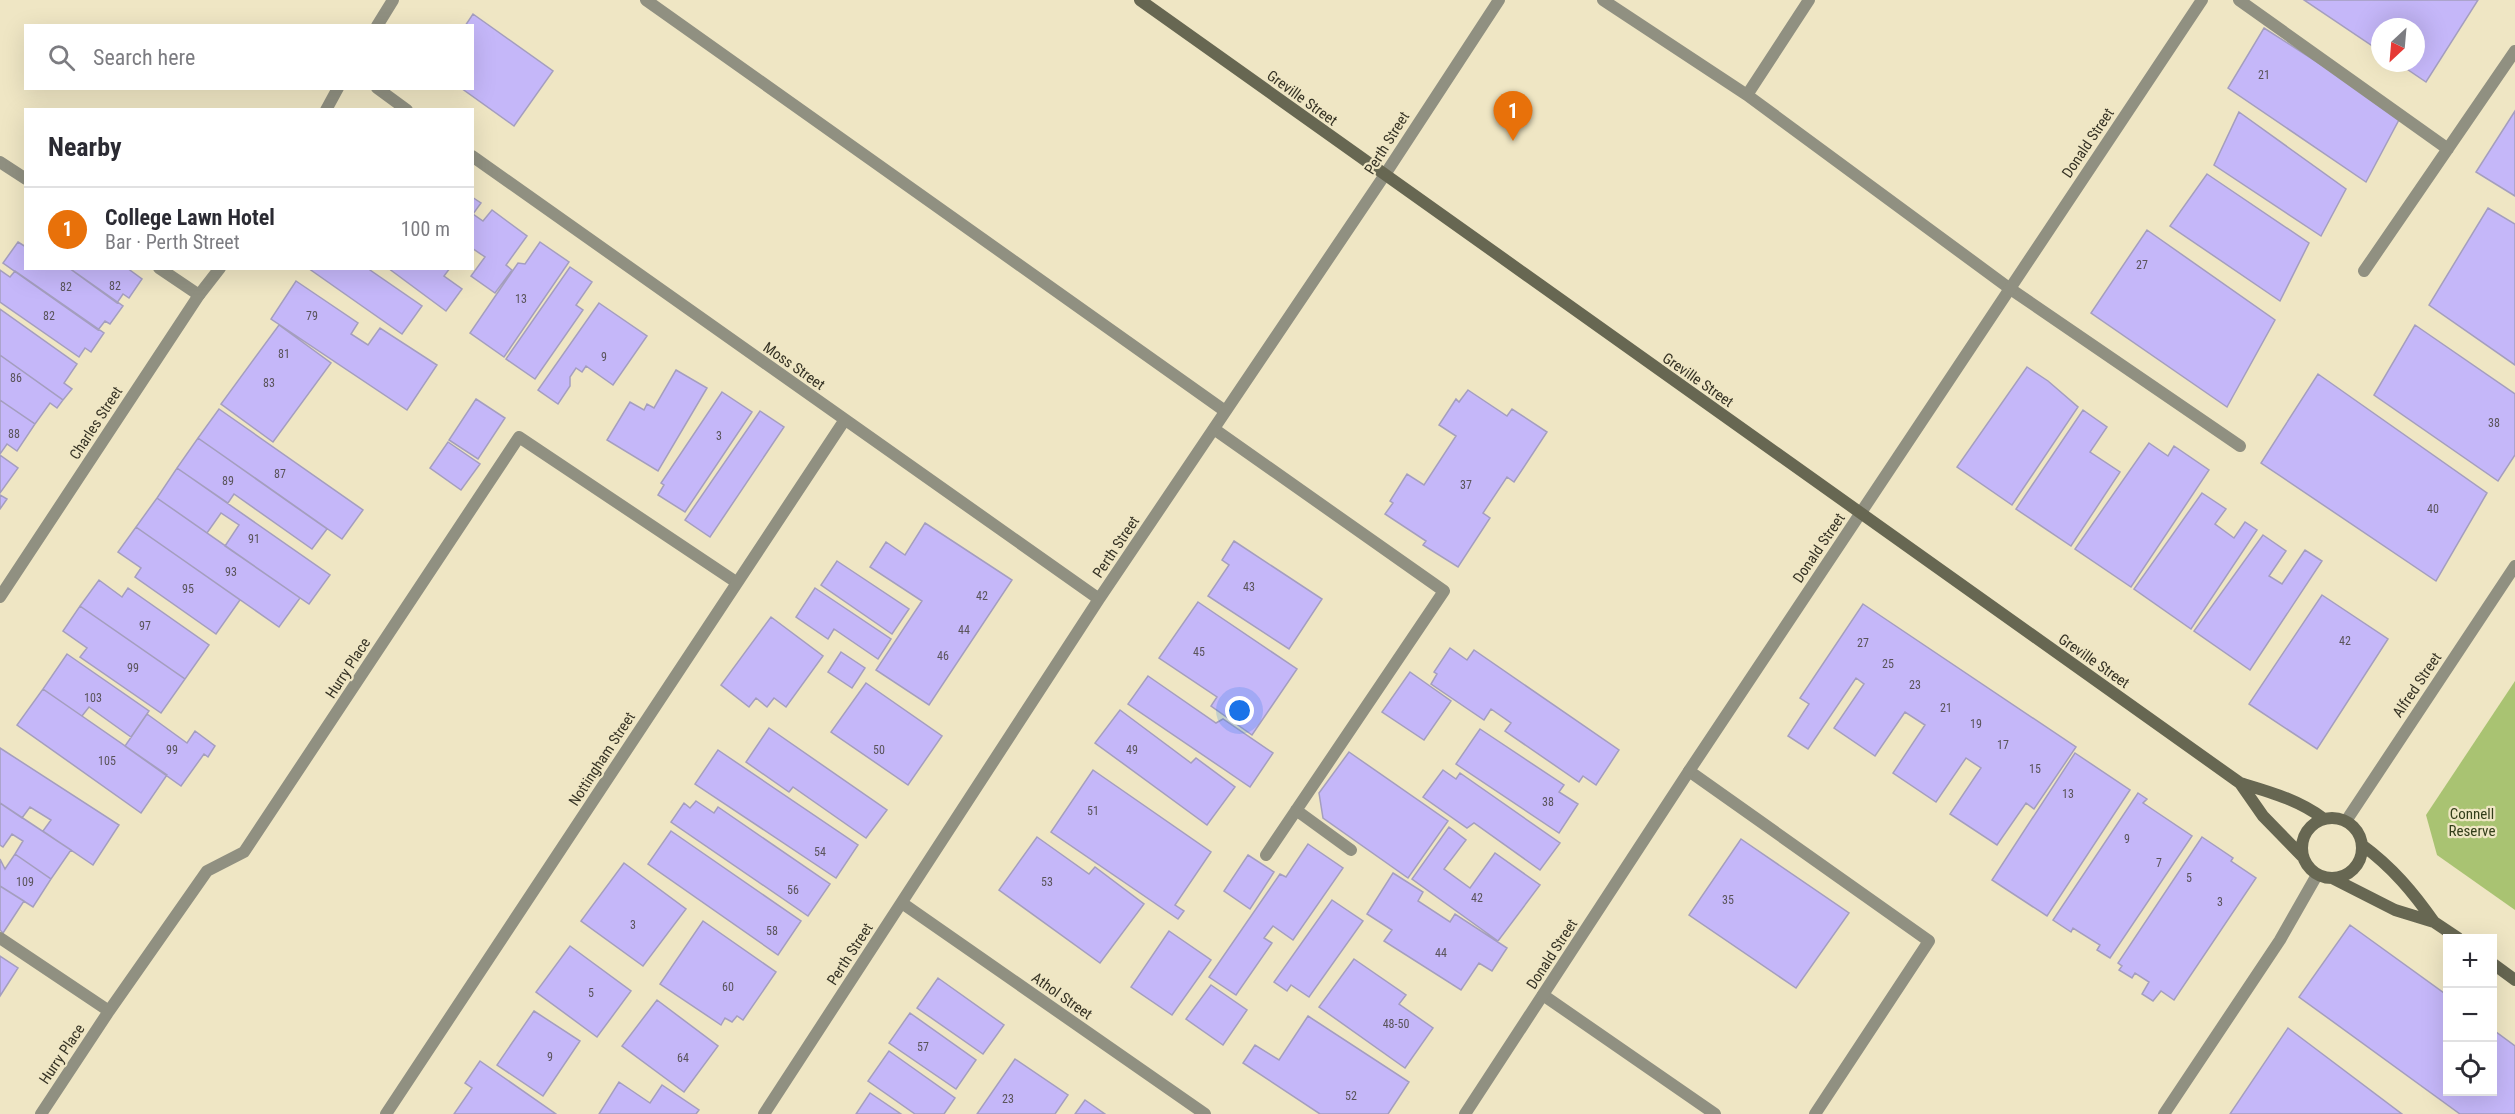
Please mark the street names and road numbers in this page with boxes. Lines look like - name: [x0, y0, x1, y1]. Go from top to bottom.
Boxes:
- street label: Greville Street: [1263, 66, 1341, 130]
- street label: Donald Street: [2058, 105, 2118, 181]
- street label: Perth Street: [1361, 108, 1413, 178]
- street label: Moss Street: [760, 338, 828, 394]
- street label: Greville Street: [1659, 349, 1737, 411]
- street label: Charles Street: [66, 383, 126, 463]
- street label: Donald Street: [1789, 510, 1849, 586]
- street label: Perth Street: [1089, 513, 1143, 581]
- street label: Greville Street: [2055, 630, 2133, 692]
- street label: Hurry Place: [322, 634, 374, 702]
- street label: Alfred Street: [2389, 649, 2445, 721]
- street label: Nottingham Street: [565, 709, 639, 809]
- street label: Donald Street: [1523, 916, 1581, 992]
- street label: Perth Street: [823, 920, 877, 988]
- street label: Athol Street: [1028, 969, 1096, 1023]
- street label: Hurry Place: [35, 1021, 89, 1087]

